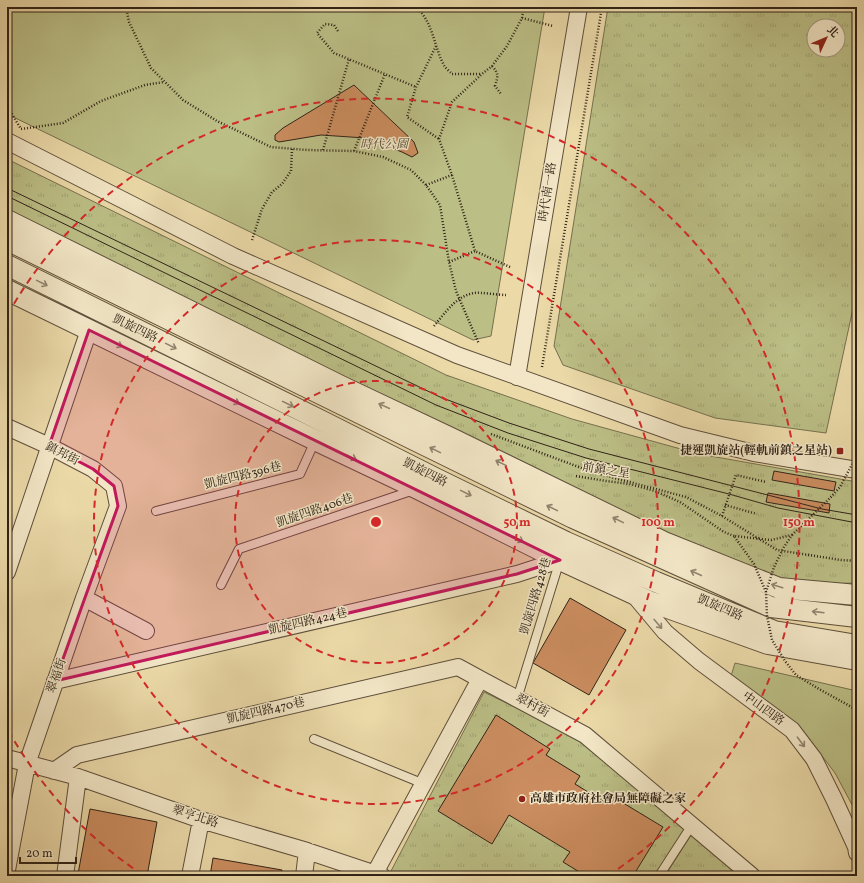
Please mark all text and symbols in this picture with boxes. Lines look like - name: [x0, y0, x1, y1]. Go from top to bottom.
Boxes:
- north arrow: [806, 18, 846, 58]
- text: 北: [823, 23, 841, 41]
- park label: 時代公園: [360, 137, 410, 153]
- street label: 時代南一路: [535, 161, 561, 223]
- one-way arrow: [36, 279, 48, 287]
- street label: 凱旋四路: [110, 311, 160, 347]
- one-way arrow: [111, 341, 123, 348]
- one-way arrow: [165, 343, 177, 350]
- one-way arrow: [228, 398, 240, 405]
- one-way arrow: [281, 401, 293, 408]
- one-way arrow: [379, 402, 391, 409]
- street label: 鎮邦街: [42, 439, 83, 470]
- place label: 捷運凱旋站(輕軌前鎮之星站): [680, 443, 832, 459]
- one-way arrow: [430, 446, 442, 453]
- marker: 捷運凱旋站(輕軌前鎮之星站): [835, 446, 845, 456]
- one-way arrow: [345, 454, 357, 461]
- street label: 凱旋四路: [400, 455, 450, 491]
- street label: 凱旋四路396巷: [203, 459, 283, 493]
- one-way arrow: [496, 459, 508, 466]
- street label: 前鎮之星: [581, 459, 631, 483]
- street label: 凱旋四路406巷: [274, 490, 356, 532]
- one-way arrow: [460, 490, 472, 498]
- one-way arrow: [546, 504, 558, 511]
- centre of rings: [369, 515, 383, 529]
- text: 50 m: [503, 515, 531, 531]
- text: 100 m: [641, 515, 675, 531]
- text: 150 m: [783, 515, 815, 531]
- one-way arrow: [613, 516, 625, 523]
- one-way arrow: [512, 536, 524, 543]
- street label: 凱旋四路428巷: [517, 556, 555, 636]
- one-way arrow: [690, 569, 702, 577]
- one-way arrow: [770, 582, 783, 589]
- street label: 凱旋四路: [695, 591, 745, 625]
- street label: 凱旋四路424巷: [267, 605, 349, 639]
- one-way arrow: [812, 609, 825, 616]
- one-way arrow: [654, 618, 663, 629]
- street label: 翠福街: [44, 655, 71, 696]
- street label: 中山四路: [739, 688, 787, 730]
- street label: 翠村街: [512, 690, 553, 722]
- street label: 凱旋四路470巷: [225, 694, 307, 728]
- one-way arrow: [797, 736, 805, 747]
- place label: 高雄市政府社會局無障礙之家: [530, 791, 686, 807]
- marker: 高雄市政府社會局無障礙之家: [517, 794, 527, 804]
- street label: 翠亨北路: [170, 802, 220, 832]
- scale bar: [20, 839, 76, 865]
- text: 20 m: [26, 846, 53, 862]

